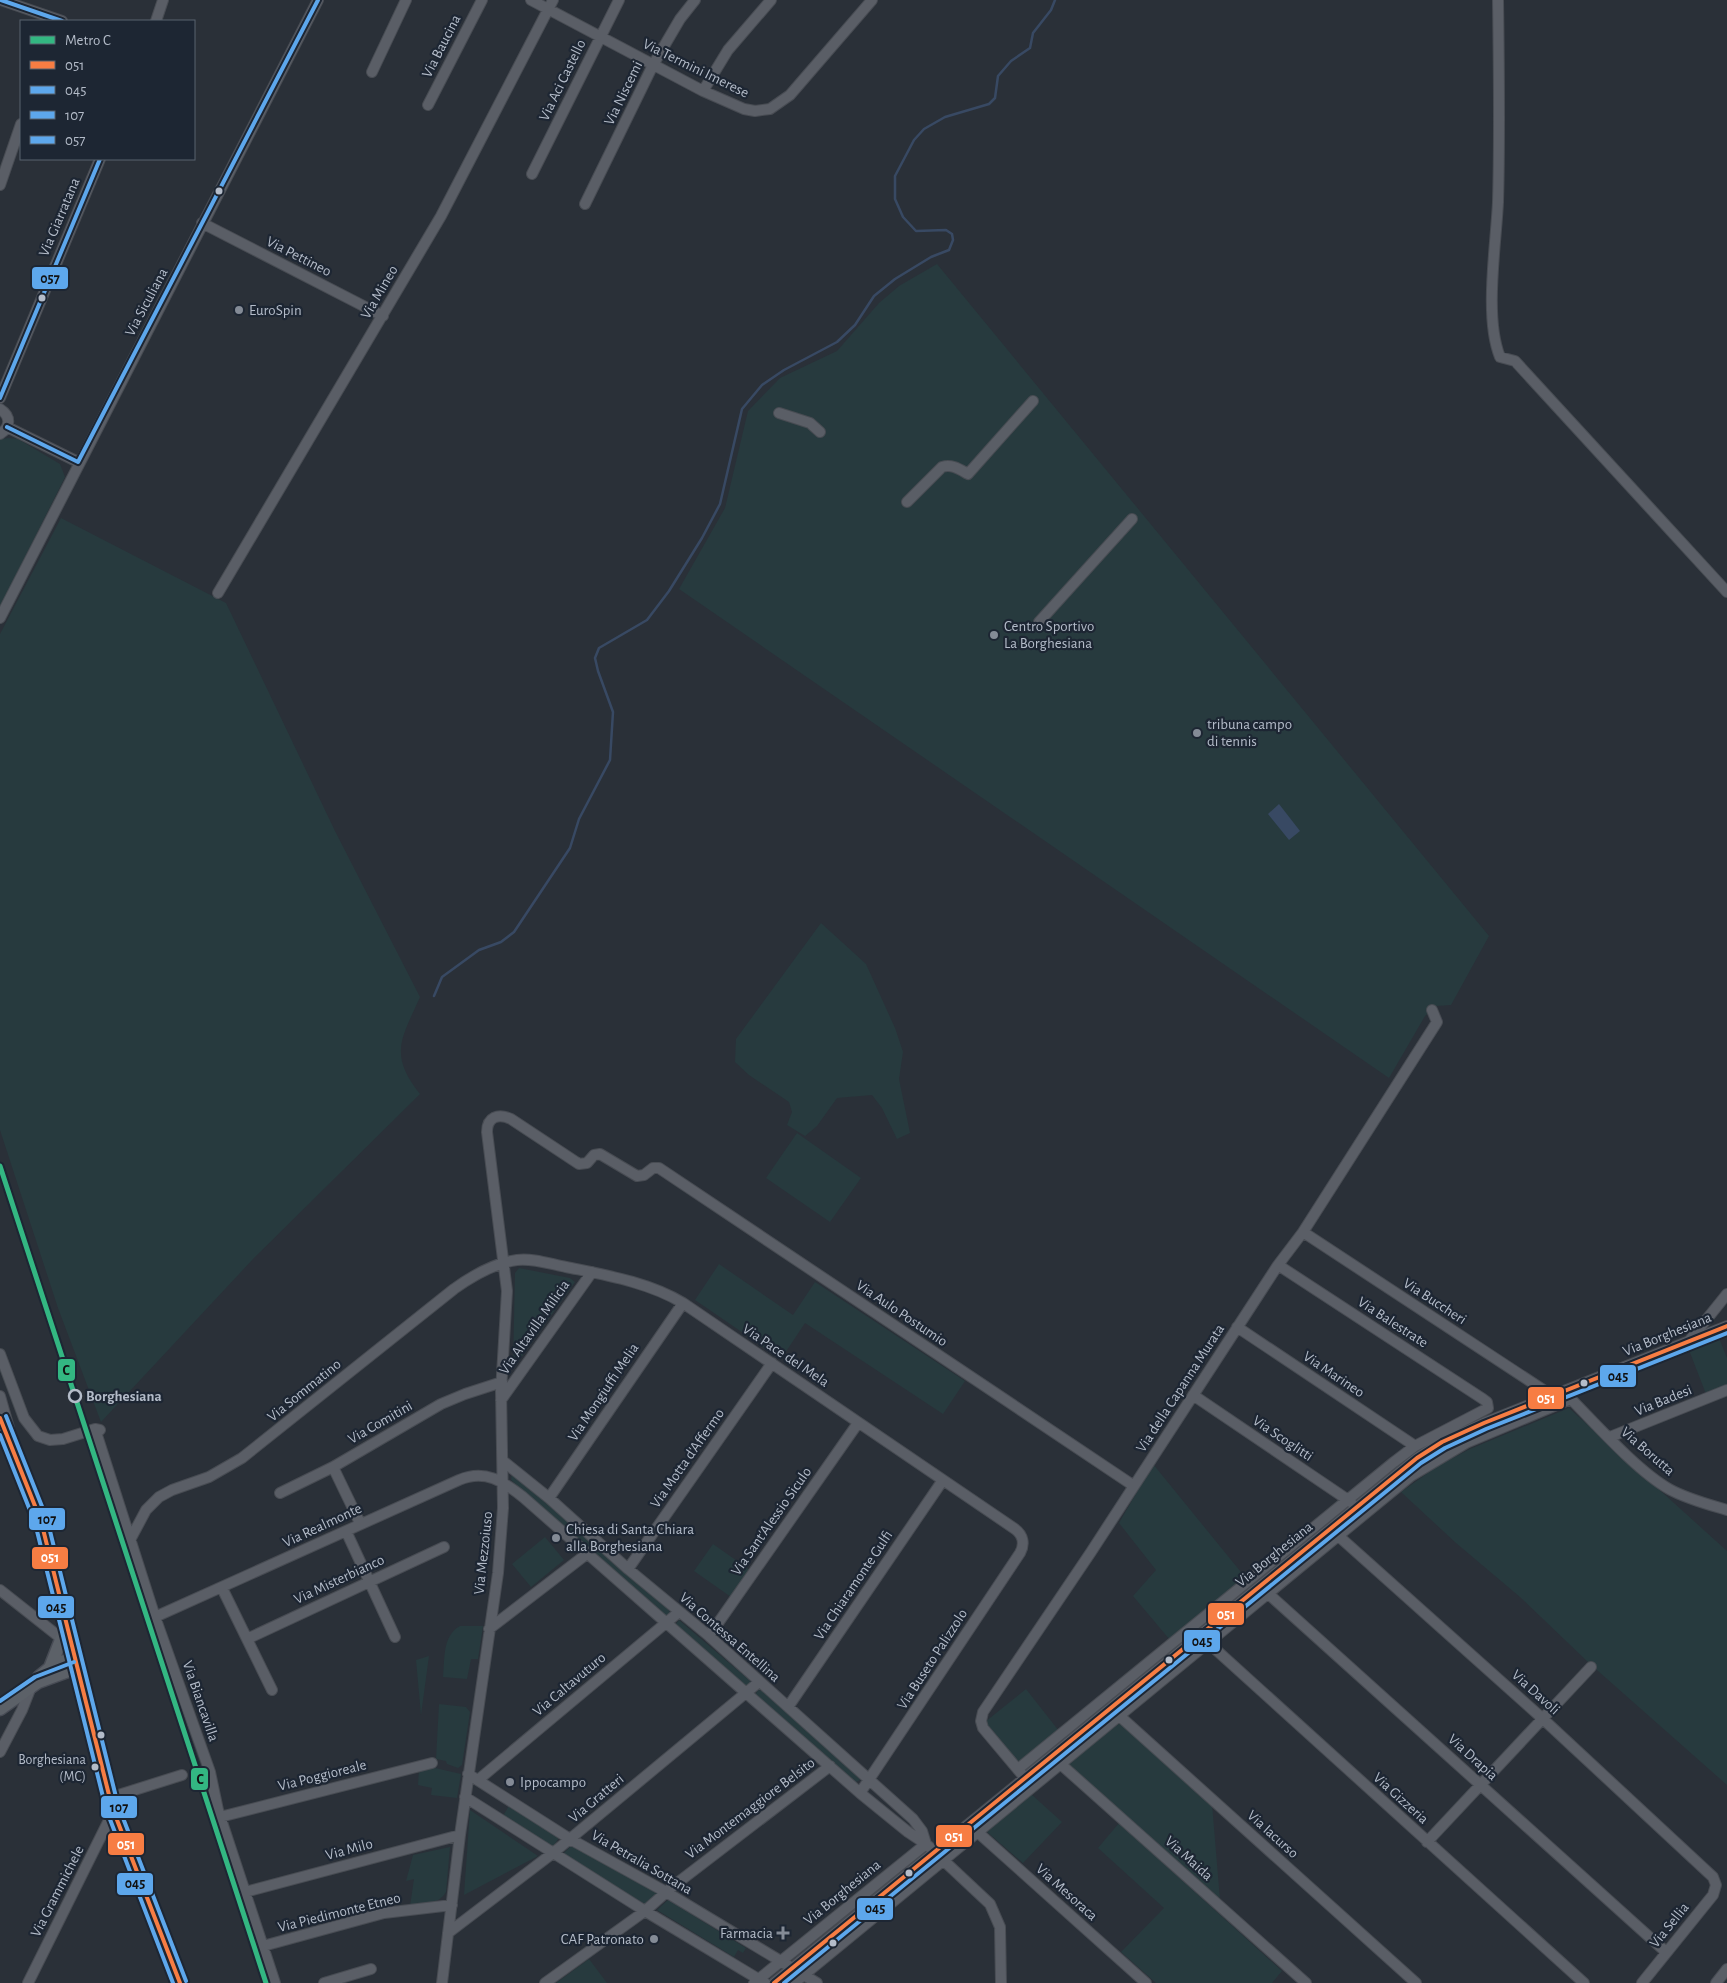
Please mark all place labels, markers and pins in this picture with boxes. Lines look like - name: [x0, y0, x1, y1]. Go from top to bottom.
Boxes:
- unlabelled marker: [214, 186, 224, 196]
- unlabelled marker: [37, 293, 47, 303]
- place label: EuroSpin: [249, 303, 302, 318]
- marker: EuroSpin: [233, 304, 245, 316]
- place label: Centro Sportivo La Borghesiana: [1004, 619, 1094, 651]
- marker: Centro Sportivo La Borghesiana: [988, 629, 1000, 641]
- place label: tribuna campo di tennis: [1207, 717, 1292, 749]
- marker: tribuna campo di tennis: [1191, 727, 1203, 739]
- unlabelled marker: [1579, 1378, 1589, 1388]
- marker: Borghesiana: [68, 1389, 82, 1403]
- place label: Borghesiana: [86, 1389, 162, 1404]
- place label: Chiesa di Santa Chiara alla Borghesiana: [566, 1522, 694, 1554]
- marker: Chiesa di Santa Chiara alla Borghesiana: [550, 1532, 562, 1544]
- unlabelled marker: [1164, 1655, 1174, 1665]
- unlabelled marker: [96, 1730, 106, 1740]
- place label: Borghesiana (MC): [18, 1753, 87, 1784]
- marker: Borghesiana (MC): [90, 1762, 100, 1772]
- place label: Ippocampo: [520, 1775, 586, 1790]
- marker: Ippocampo: [504, 1776, 516, 1788]
- unlabelled marker: [904, 1868, 914, 1878]
- place label: Farmacia: [720, 1926, 773, 1941]
- marker: Farmacia: [777, 1927, 789, 1939]
- place label: CAF Patronato: [561, 1932, 644, 1947]
- marker: CAF Patronato: [648, 1933, 660, 1945]
- unlabelled marker: [828, 1938, 838, 1948]

